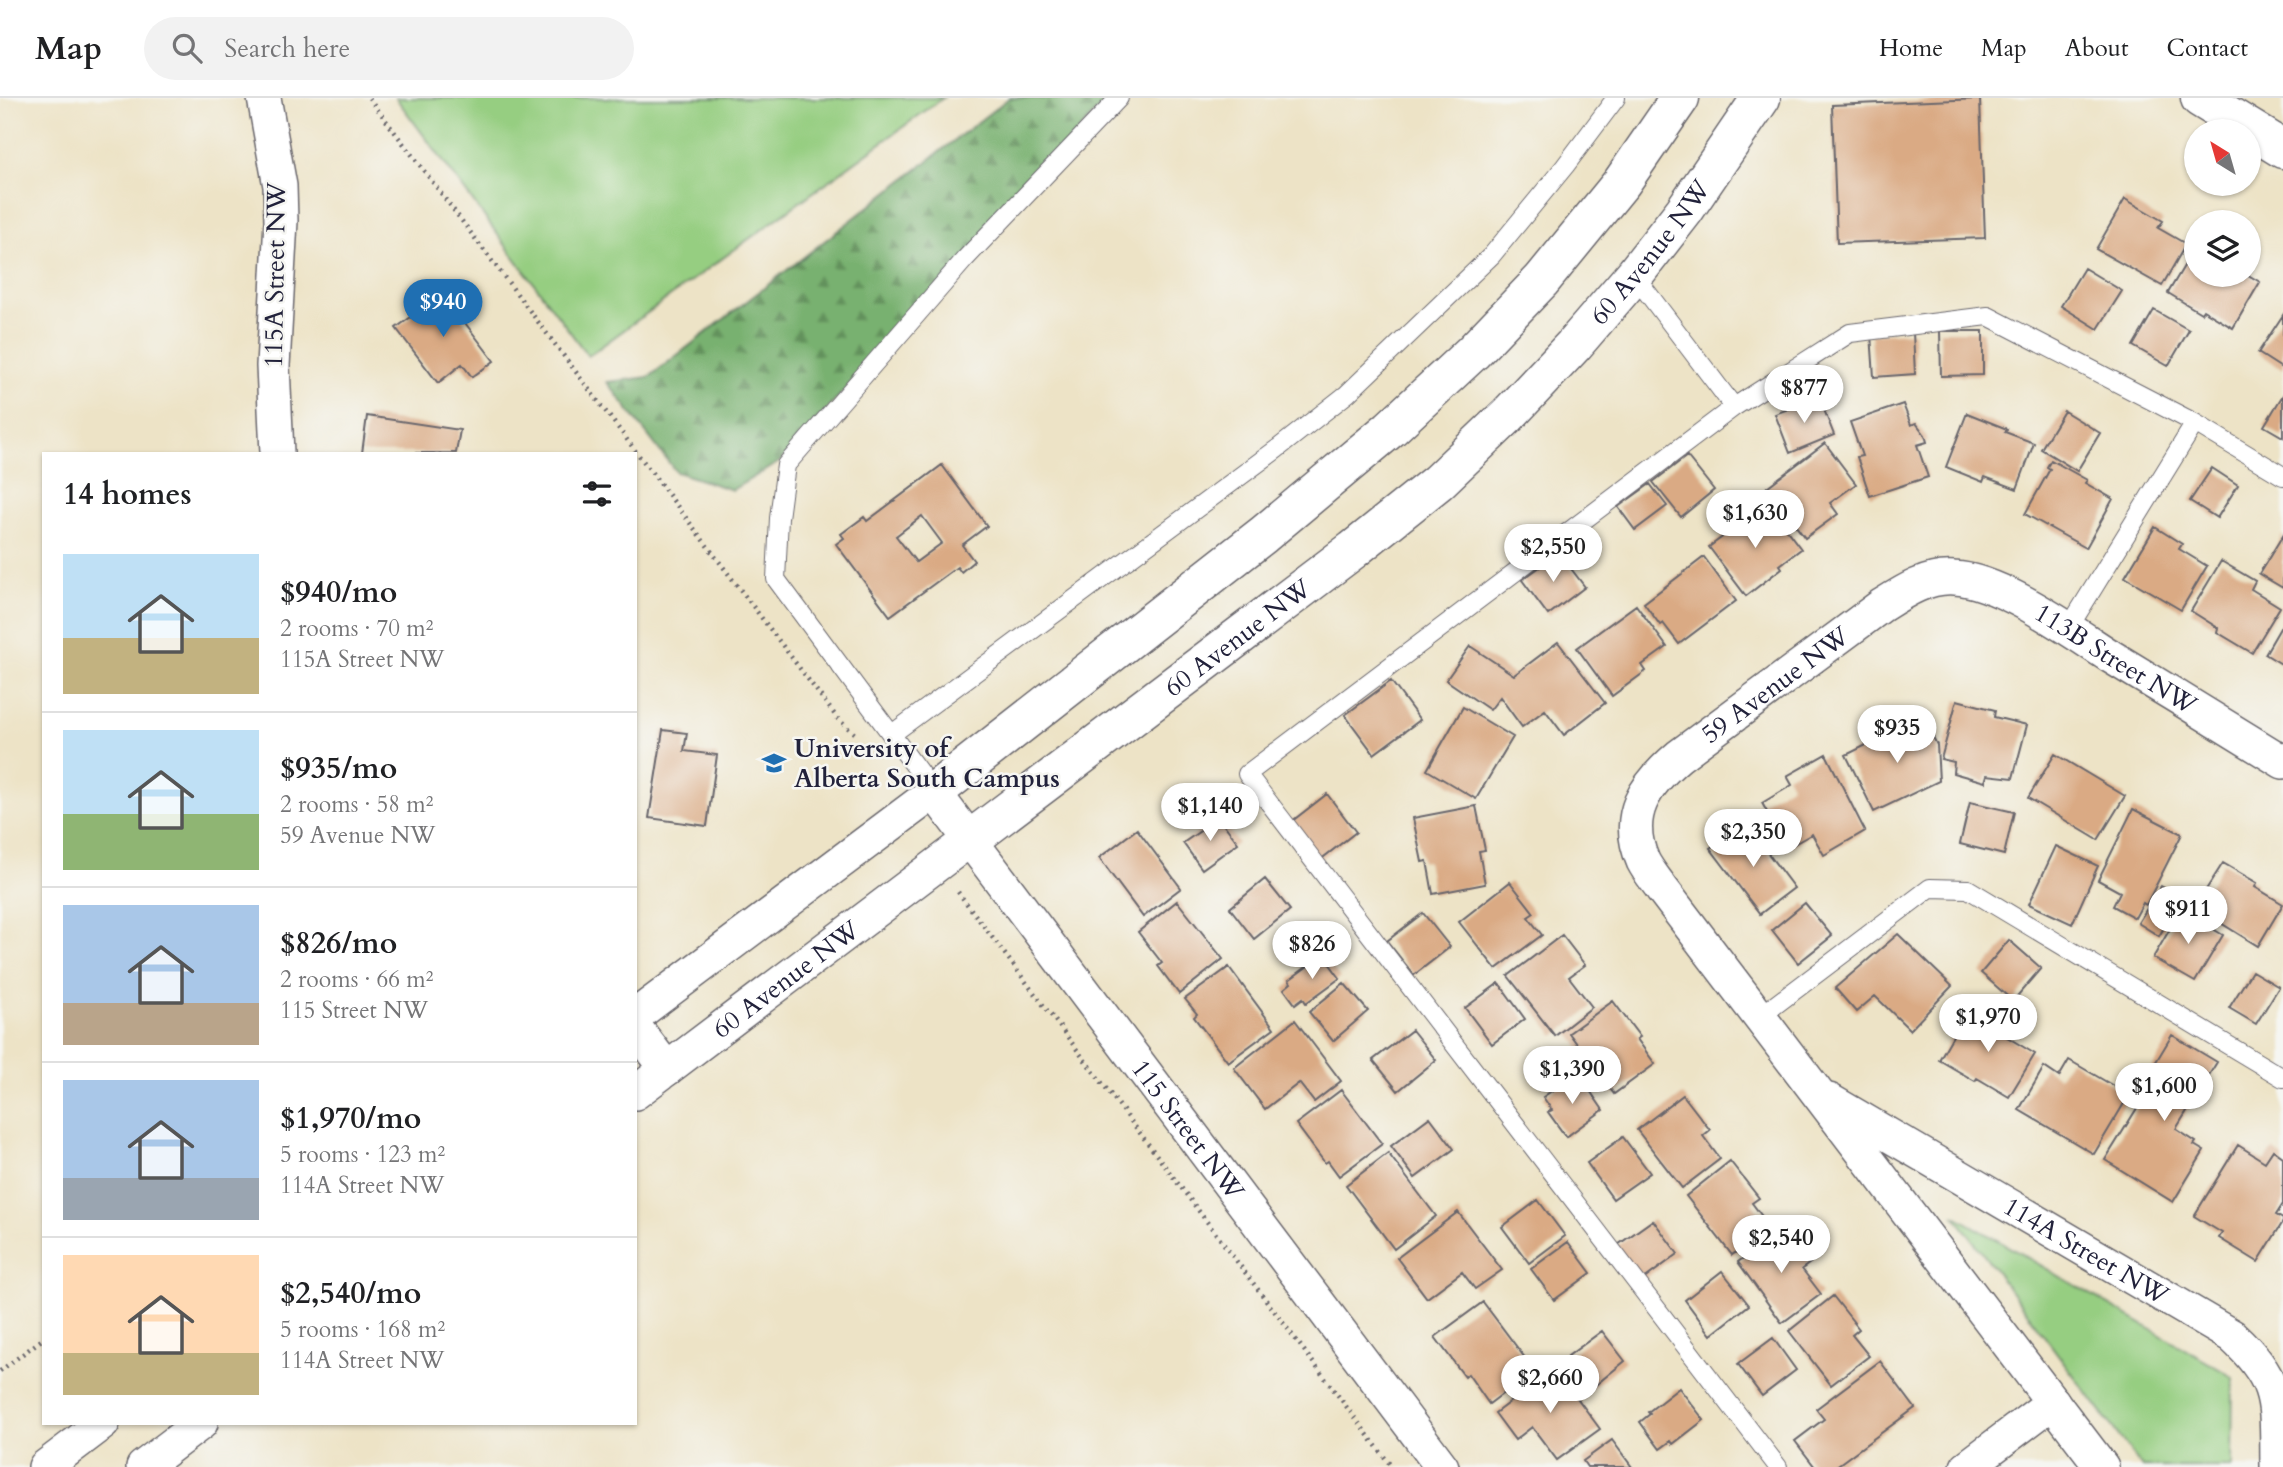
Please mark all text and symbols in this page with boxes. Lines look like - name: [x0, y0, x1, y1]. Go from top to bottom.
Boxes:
- search box: [144, 17, 634, 80]
- text: Map: [35, 26, 102, 71]
- icon: search: [168, 29, 206, 67]
- text: Search here: [224, 31, 350, 66]
- text: Home: [1879, 32, 1943, 65]
- text: Map: [1981, 32, 2027, 65]
- text: About: [2065, 32, 2129, 65]
- text: Contact: [2167, 32, 2248, 65]
- north arrow: [2184, 119, 2261, 196]
- map controls: [2184, 119, 2261, 287]
- street label: 60 Avenue NW: [1582, 172, 1718, 332]
- street label: 115A Street NW: [256, 181, 294, 368]
- button: layers: [2184, 210, 2261, 287]
- pin: $940: [402, 280, 484, 339]
- text: $940: [419, 286, 467, 317]
- pin: $877: [1763, 366, 1845, 425]
- text: $877: [1780, 372, 1828, 403]
- text: 14 homes: [63, 474, 192, 515]
- icon: filters: [578, 475, 616, 513]
- pin: $1,630: [1698, 490, 1812, 550]
- text: $1,630: [1722, 497, 1788, 528]
- pin: $2,550: [1496, 524, 1610, 584]
- text: $2,550: [1520, 531, 1586, 562]
- street label: 60 Avenue NW: [1157, 570, 1318, 704]
- text: $940/mo: [280, 572, 397, 613]
- icon: home: [119, 582, 203, 666]
- street label: 113B Street NW: [2028, 595, 2204, 723]
- text: 2 rooms · 70 m²: [280, 613, 433, 644]
- street label: 59 Avenue NW: [1694, 618, 1856, 751]
- text: 115A Street NW: [280, 644, 444, 675]
- pin: $935: [1856, 706, 1938, 765]
- text: $935: [1873, 712, 1921, 743]
- place label: University of Alberta South Campus: [794, 731, 1060, 796]
- text: $935/mo: [280, 748, 397, 789]
- school or university icon: University of Alberta South Campus: [760, 749, 788, 777]
- icon: home: [119, 758, 203, 842]
- pin: $1,140: [1153, 784, 1267, 843]
- text: 2 rooms · 58 m²: [280, 789, 433, 820]
- text: $1,140: [1177, 790, 1243, 821]
- pin: $2,350: [1696, 810, 1810, 869]
- text: $2,350: [1720, 816, 1786, 847]
- text: 59 Avenue NW: [280, 820, 436, 851]
- pin: $911: [2147, 886, 2229, 946]
- text: $911: [2164, 893, 2212, 924]
- street label: 60 Avenue NW: [705, 912, 867, 1046]
- pin: $826: [1271, 922, 1353, 981]
- text: $826/mo: [280, 923, 397, 964]
- text: $826: [1288, 928, 1336, 959]
- icon: home: [119, 933, 203, 1017]
- text: 2 rooms · 66 m²: [280, 964, 433, 995]
- text: 115 Street NW: [280, 995, 428, 1026]
- pin: $1,970: [1931, 995, 2045, 1054]
- text: $1,970: [1955, 1001, 2021, 1032]
- pin: $1,390: [1515, 1046, 1629, 1106]
- street label: 115 Street NW: [1124, 1052, 1252, 1207]
- text: $1,390: [1539, 1053, 1605, 1084]
- pin: $1,600: [2107, 1063, 2221, 1123]
- text: $1,600: [2131, 1070, 2197, 1101]
- text: $1,970/mo: [280, 1098, 421, 1139]
- icon: home: [119, 1108, 203, 1192]
- text: 5 rooms · 123 m²: [280, 1139, 445, 1170]
- text: 114A Street NW: [280, 1170, 444, 1201]
- street label: 114A Street NW: [1997, 1189, 2175, 1313]
- pin: $2,540: [1724, 1216, 1838, 1275]
- text: $2,540: [1748, 1222, 1814, 1253]
- text: $2,540/mo: [280, 1273, 421, 1314]
- icon: home: [119, 1283, 203, 1367]
- text: 5 rooms · 168 m²: [280, 1314, 445, 1345]
- text: 114A Street NW: [280, 1345, 444, 1376]
- pin: $2,660: [1493, 1356, 1607, 1415]
- text: $2,660: [1517, 1362, 1583, 1393]

